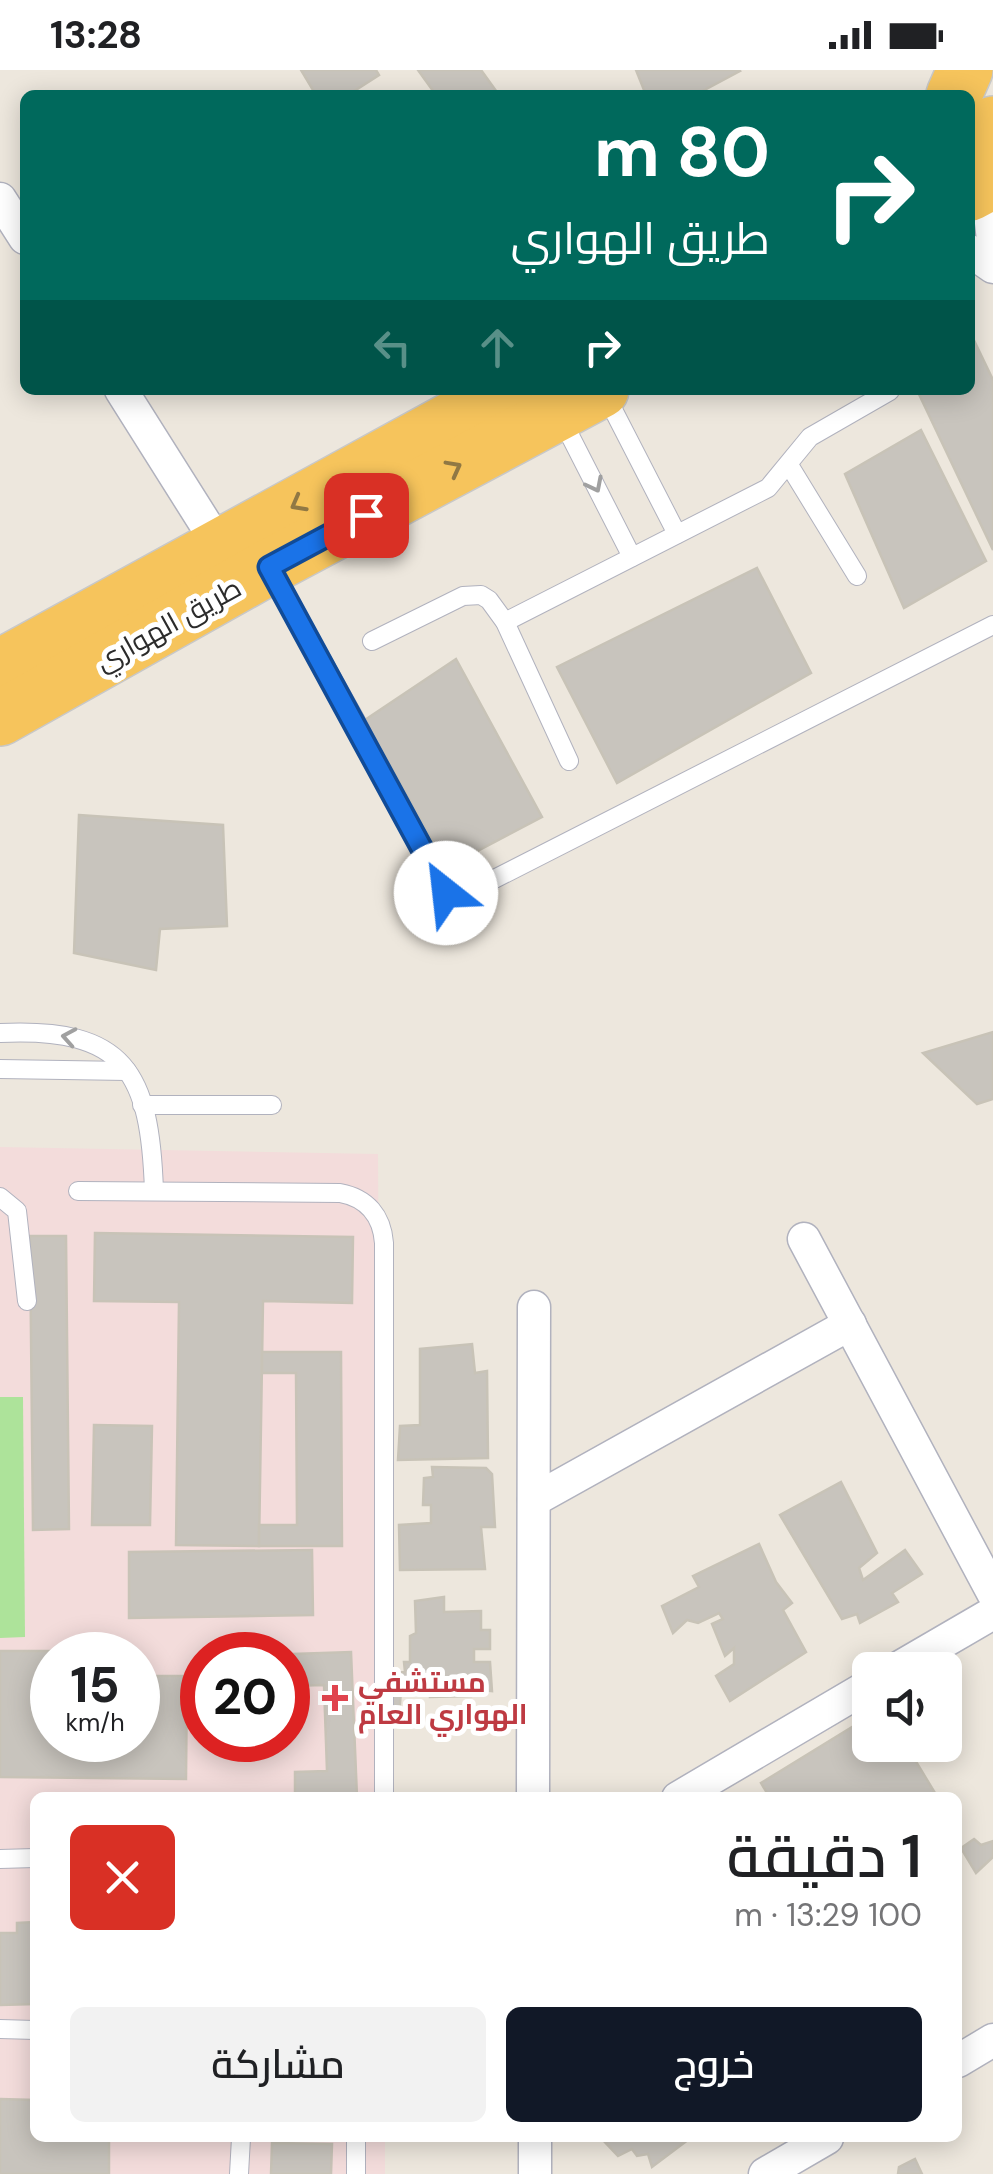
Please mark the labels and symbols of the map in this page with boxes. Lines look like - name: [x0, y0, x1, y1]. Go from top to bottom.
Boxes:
- one-way arrow: [443, 461, 461, 481]
- pin: [324, 473, 409, 558]
- one-way arrow: [583, 475, 603, 493]
- one-way arrow: [291, 492, 309, 511]
- street label: طريق الهواري: [89, 569, 249, 682]
- position arrow: [394, 841, 498, 945]
- one-way arrow: [61, 1027, 78, 1048]
- speed limit sign: 20: [180, 1632, 310, 1762]
- place label: مستشفي الهواري العام: [358, 1664, 528, 1737]
- marker: مستشفي الهواري العام: [322, 1685, 348, 1711]

